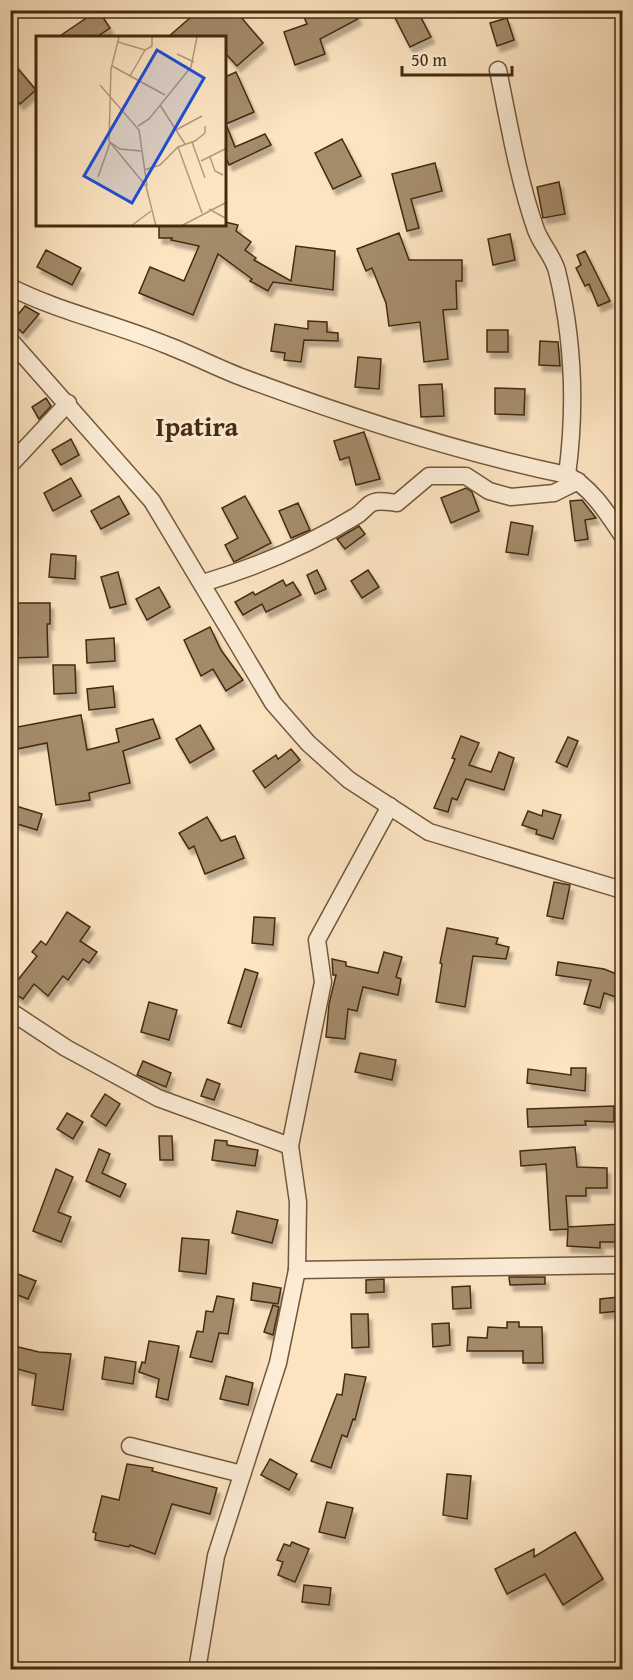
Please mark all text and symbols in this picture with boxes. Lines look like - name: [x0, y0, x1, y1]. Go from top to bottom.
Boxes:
- inset map: [36, 36, 226, 226]
- scale bar: [402, 39, 512, 77]
- text: 50 m: [411, 46, 447, 73]
- district label: Ipatira: [156, 406, 239, 446]

